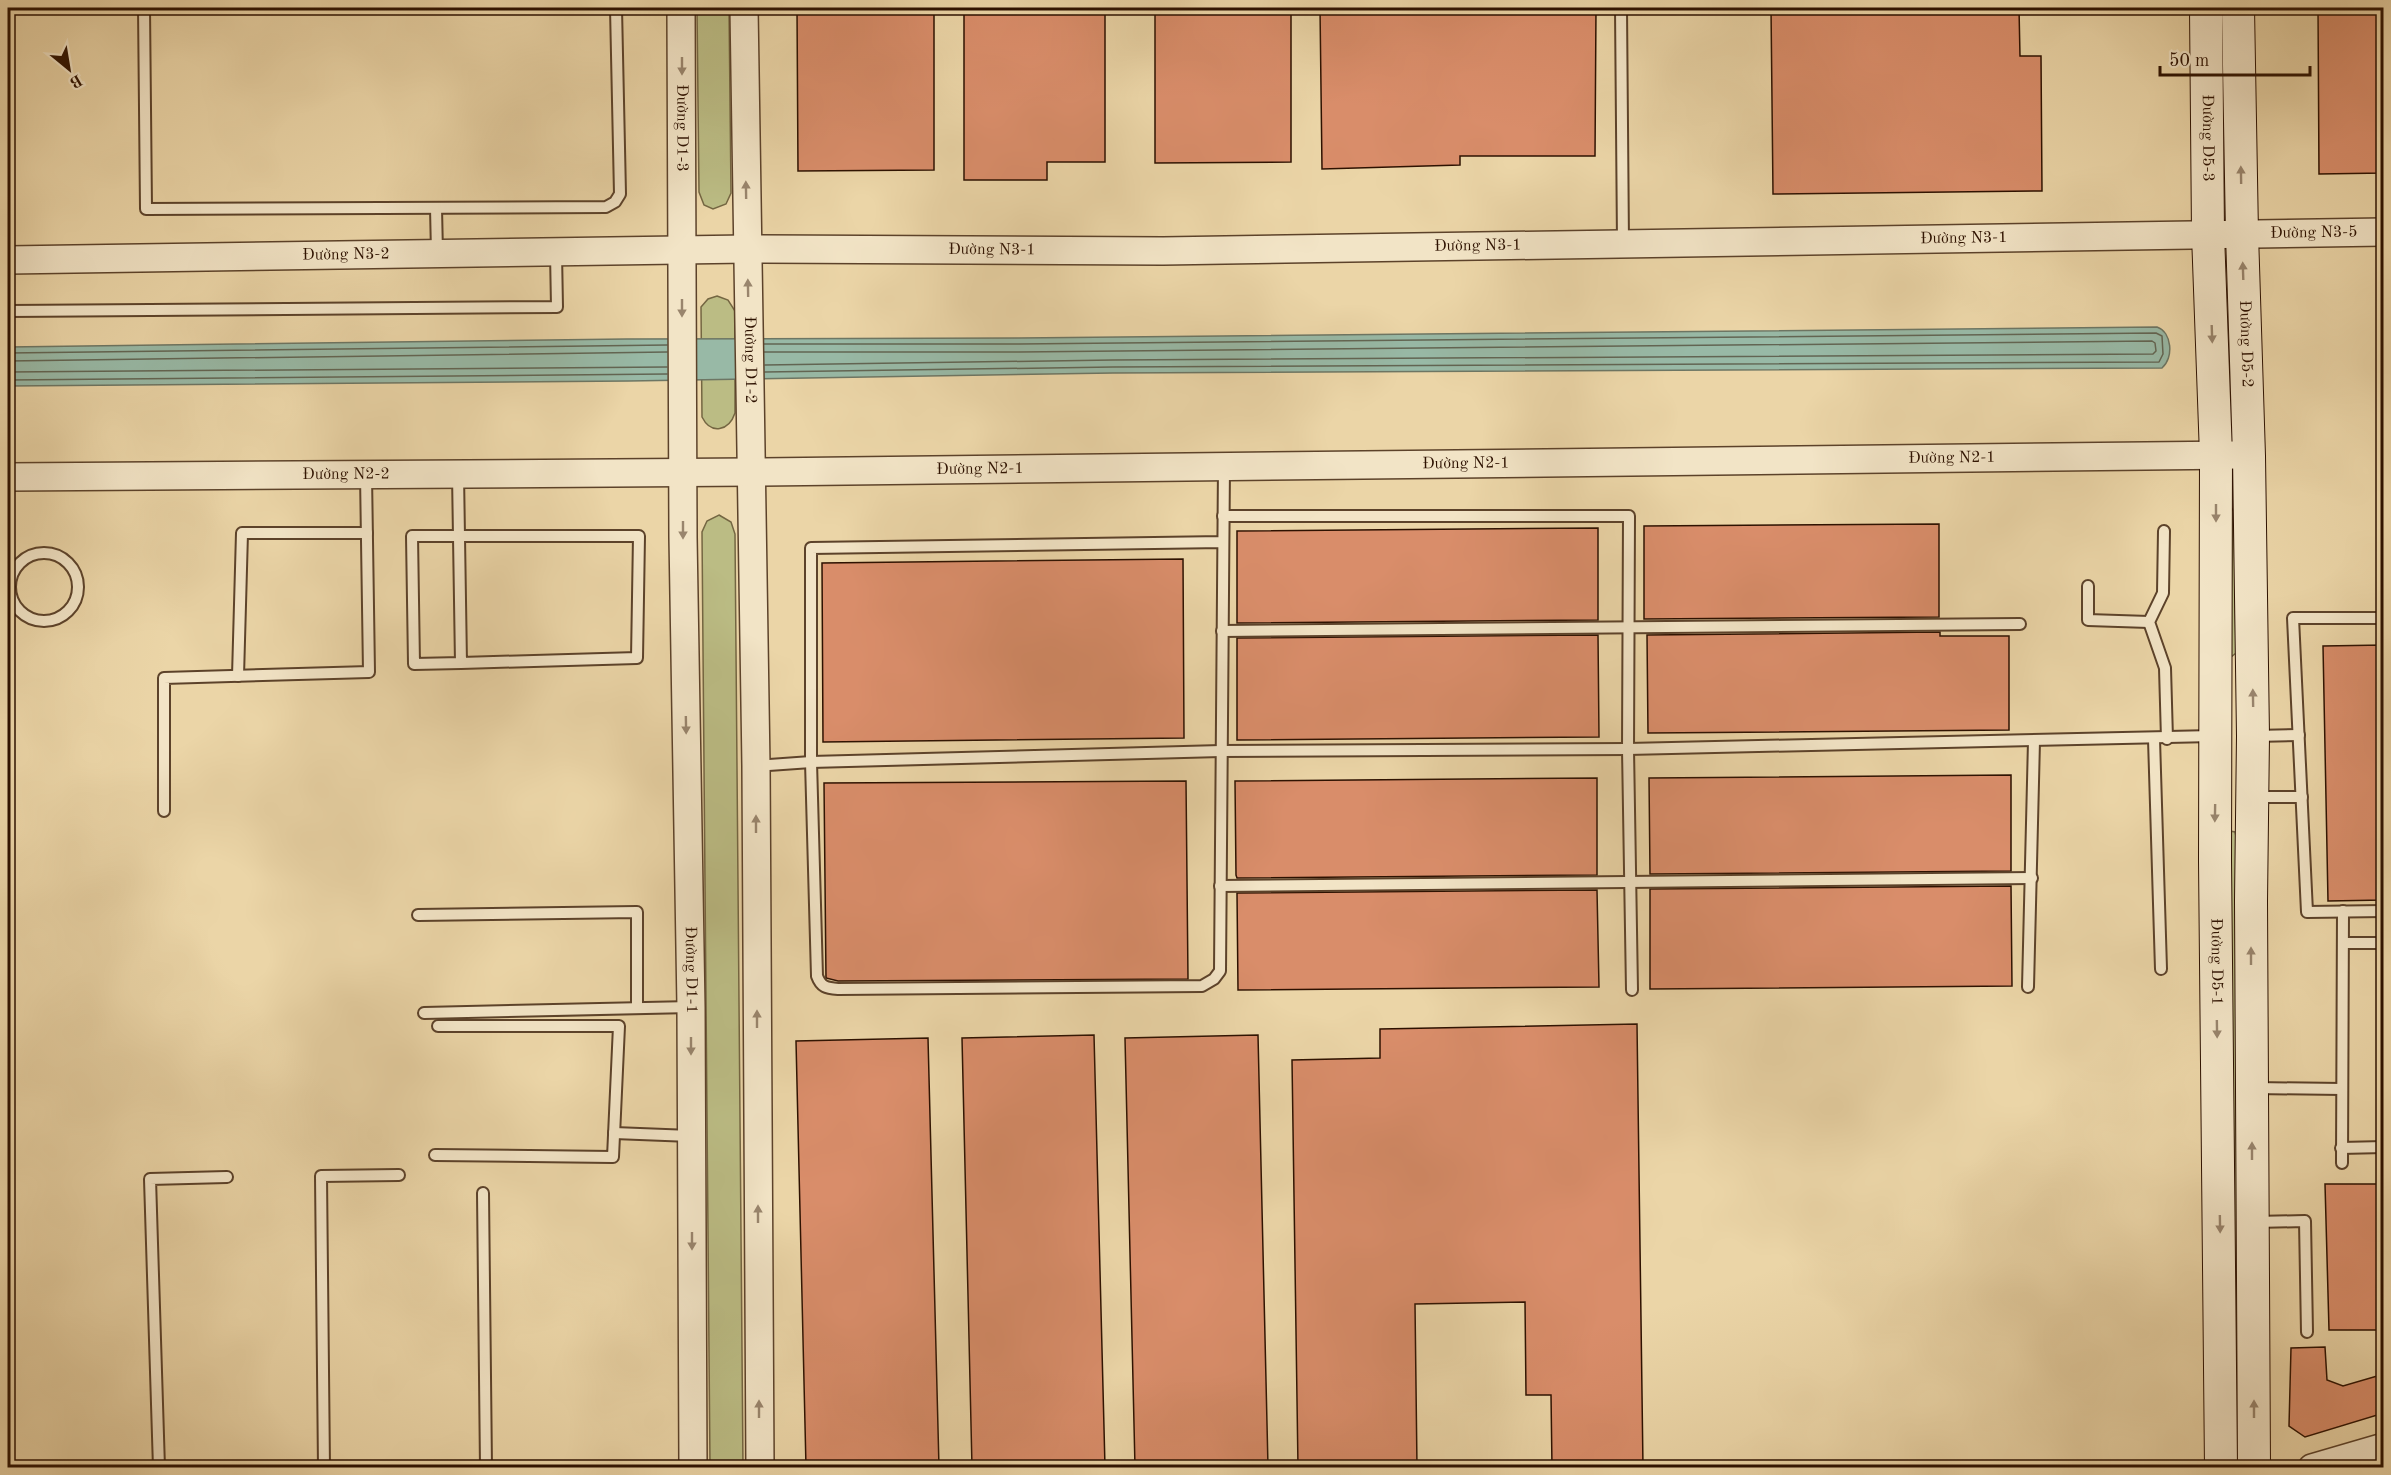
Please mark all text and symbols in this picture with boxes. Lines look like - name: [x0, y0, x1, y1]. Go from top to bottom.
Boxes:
- north arrow: [39, 39, 99, 99]
- scale bar: [2160, 39, 2310, 77]
- text: 50 m: [2169, 52, 2209, 70]
- one-way arrow: [677, 56, 687, 75]
- text: B: [67, 70, 84, 90]
- street label: Đường D1-3: [673, 84, 690, 172]
- street label: Đường D5-3: [2199, 94, 2216, 182]
- one-way arrow: [2236, 166, 2246, 185]
- one-way arrow: [741, 181, 751, 200]
- street label: Đường N3-5: [2270, 224, 2358, 242]
- street label: Đường N3-1: [1920, 230, 2008, 247]
- street label: Đường N3-1: [1434, 237, 1522, 255]
- street label: Đường N3-1: [948, 242, 1036, 258]
- street label: Đường N3-2: [302, 246, 390, 264]
- one-way arrow: [2238, 262, 2248, 281]
- one-way arrow: [743, 278, 753, 297]
- one-way arrow: [677, 298, 687, 317]
- street label: Đường D5-2: [2236, 300, 2255, 388]
- street label: Đường D1-2: [741, 316, 758, 404]
- one-way arrow: [2207, 325, 2216, 344]
- street label: Đường N2-1: [1908, 450, 1996, 467]
- street label: Đường N2-1: [1422, 455, 1510, 472]
- street label: Đường N2-1: [936, 461, 1024, 478]
- street label: Đường N2-2: [302, 466, 390, 483]
- one-way arrow: [2211, 504, 2221, 523]
- one-way arrow: [678, 521, 688, 540]
- one-way arrow: [2248, 689, 2258, 708]
- one-way arrow: [681, 716, 691, 735]
- one-way arrow: [2210, 804, 2220, 823]
- one-way arrow: [751, 815, 761, 834]
- street label: Đường D5-1: [2208, 918, 2224, 1006]
- street label: Đường D1-1: [682, 926, 699, 1014]
- one-way arrow: [2246, 947, 2256, 966]
- one-way arrow: [752, 1010, 762, 1029]
- one-way arrow: [2212, 1020, 2222, 1039]
- one-way arrow: [686, 1036, 696, 1055]
- one-way arrow: [2247, 1142, 2257, 1161]
- one-way arrow: [753, 1205, 763, 1224]
- one-way arrow: [2215, 1215, 2224, 1234]
- one-way arrow: [687, 1231, 697, 1250]
- one-way arrow: [754, 1400, 764, 1419]
- one-way arrow: [2249, 1400, 2259, 1419]

